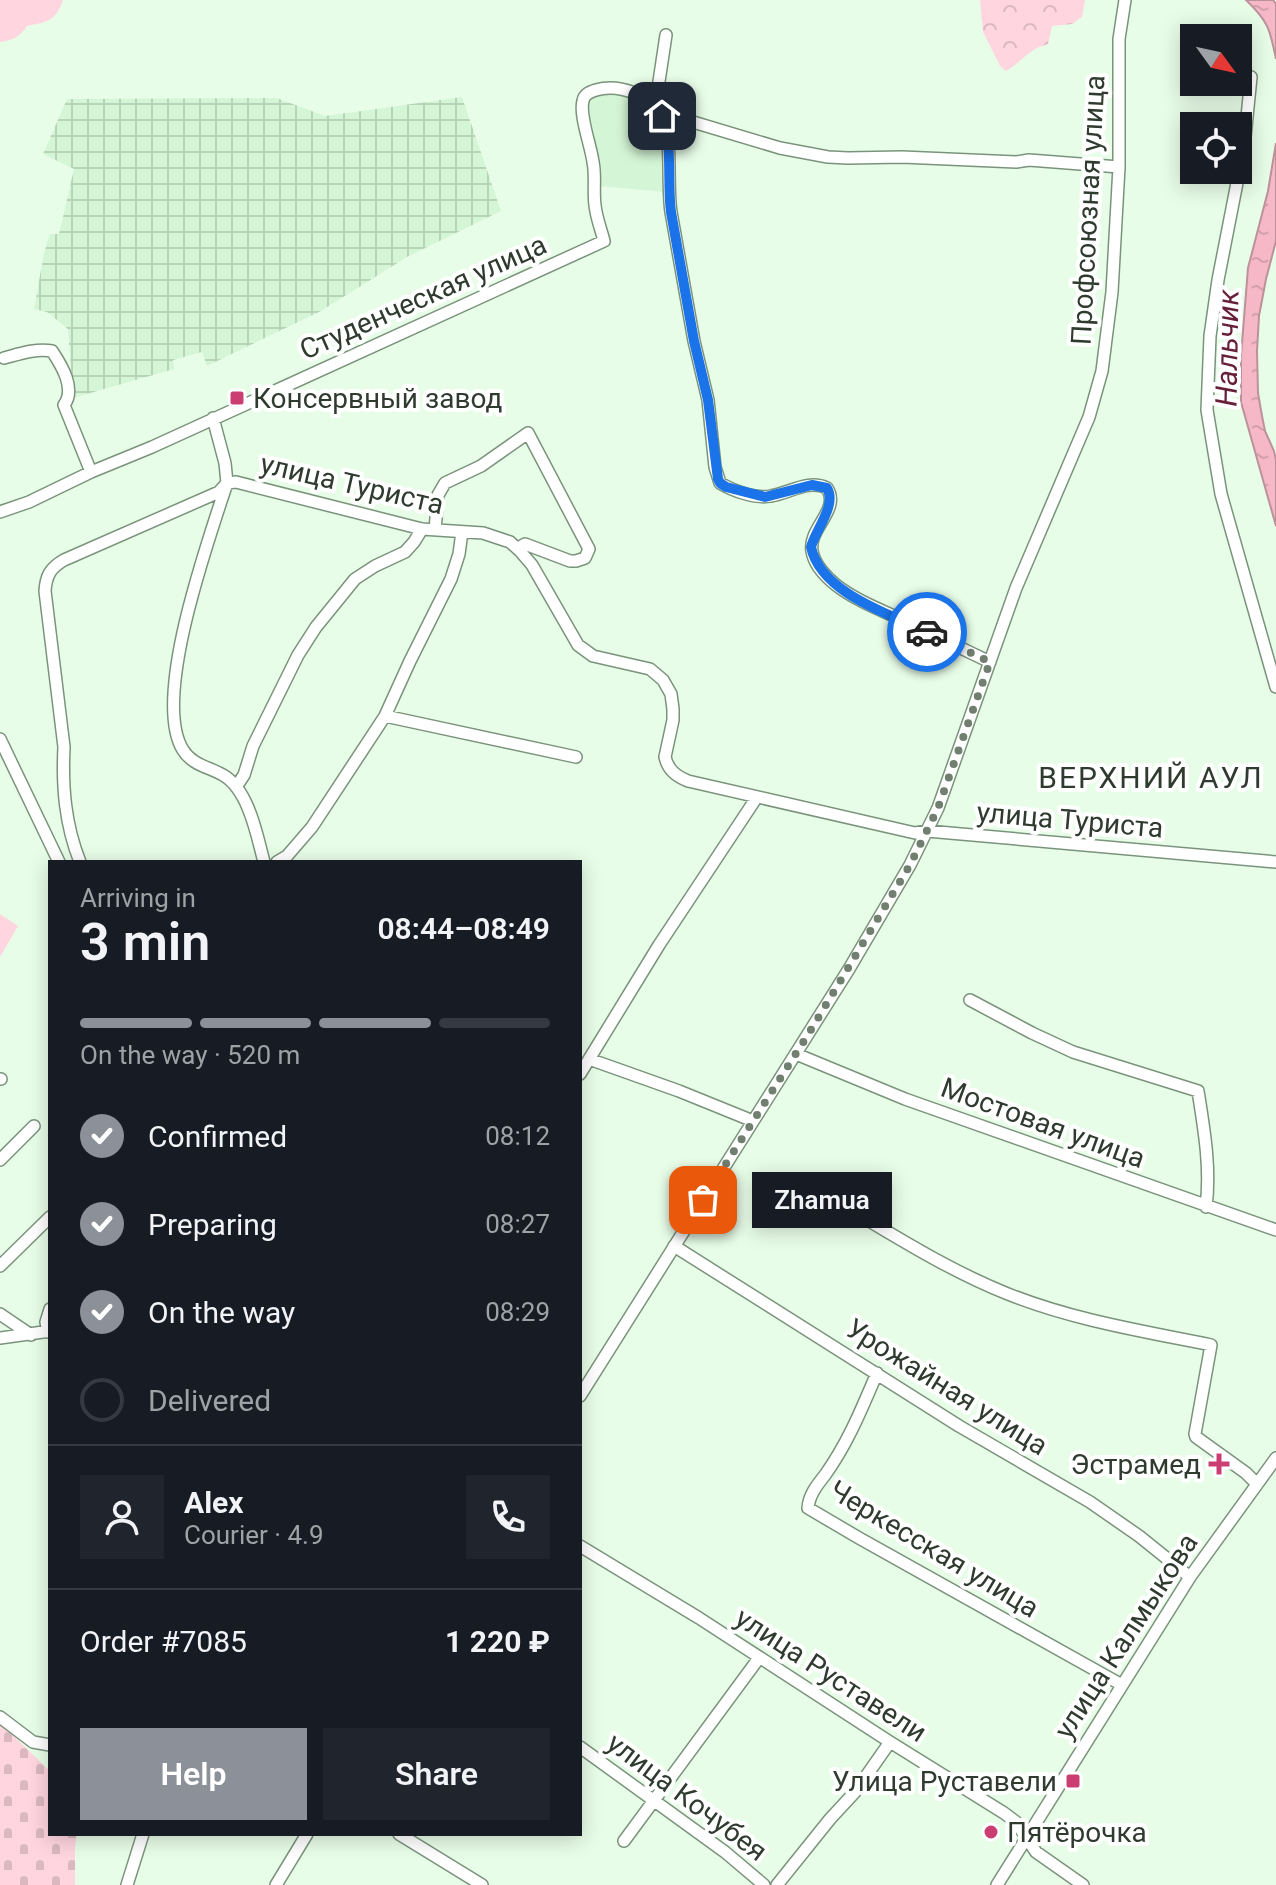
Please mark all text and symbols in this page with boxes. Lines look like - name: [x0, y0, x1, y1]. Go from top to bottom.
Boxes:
- north arrow: [1180, 24, 1252, 96]
- map controls: [1180, 24, 1252, 184]
- street label: Профсоюзная улица: [1064, 74, 1112, 346]
- pin: [628, 82, 696, 150]
- icon: home: [640, 94, 684, 138]
- button: locate: [1180, 112, 1252, 184]
- street label: Студенческая улица: [295, 228, 551, 366]
- water label: Нальчик: [1208, 288, 1246, 407]
- place label: Консервный завод: [253, 382, 502, 415]
- marker: Консервный завод: [228, 389, 246, 407]
- street label: улица Туриста: [257, 447, 447, 521]
- courier: [887, 592, 967, 672]
- icon: car: [905, 610, 949, 654]
- district label: ВЕРХНИЙ АУЛ: [1038, 760, 1264, 795]
- street label: улица Туриста: [975, 795, 1165, 845]
- text: Arriving in: [80, 883, 196, 913]
- text: 08:44–08:49: [377, 911, 550, 946]
- text: 3 min: [80, 912, 210, 973]
- text: On the way · 520 m: [80, 1040, 300, 1070]
- street label: Мостовая улица: [937, 1071, 1149, 1175]
- icon: check: [80, 1114, 124, 1158]
- text: Confirmed: [148, 1119, 287, 1154]
- text: 08:12: [485, 1121, 550, 1151]
- pin: [669, 1166, 737, 1234]
- callout: Zhamua: [751, 1172, 891, 1228]
- icon: bag: [681, 1178, 725, 1222]
- text: Zhamua: [774, 1185, 870, 1215]
- icon: check: [80, 1202, 124, 1246]
- text: Preparing: [148, 1207, 277, 1242]
- text: 08:27: [485, 1209, 550, 1239]
- icon: check: [80, 1290, 124, 1334]
- text: On the way: [148, 1295, 295, 1330]
- text: 08:29: [485, 1297, 550, 1327]
- street label: Урожайная улица: [840, 1312, 1054, 1462]
- text: Delivered: [148, 1383, 271, 1418]
- place label: Эстрамед: [1071, 1448, 1201, 1481]
- marker: Эстрамед: [1208, 1453, 1230, 1475]
- street label: Черкесская улица: [823, 1473, 1045, 1625]
- button: person: [80, 1475, 164, 1559]
- button: phone: [466, 1475, 550, 1559]
- text: Alex: [184, 1485, 244, 1520]
- text: Courier · 4.9: [184, 1520, 324, 1550]
- street label: улица Калмыкова: [1047, 1527, 1205, 1745]
- street label: улица Руставели: [729, 1601, 933, 1749]
- text: Order #7085: [80, 1624, 247, 1659]
- text: 1 220 ₽: [445, 1624, 550, 1659]
- street label: улица Кочубея: [601, 1726, 773, 1868]
- button: Help: [80, 1728, 307, 1820]
- button: Share: [323, 1728, 550, 1820]
- place label: Улица Руставели: [832, 1765, 1057, 1798]
- marker: Улица Руставели: [1064, 1772, 1082, 1790]
- place label: Пятёрочка: [1007, 1816, 1147, 1849]
- marker: Пятёрочка: [982, 1823, 1000, 1841]

